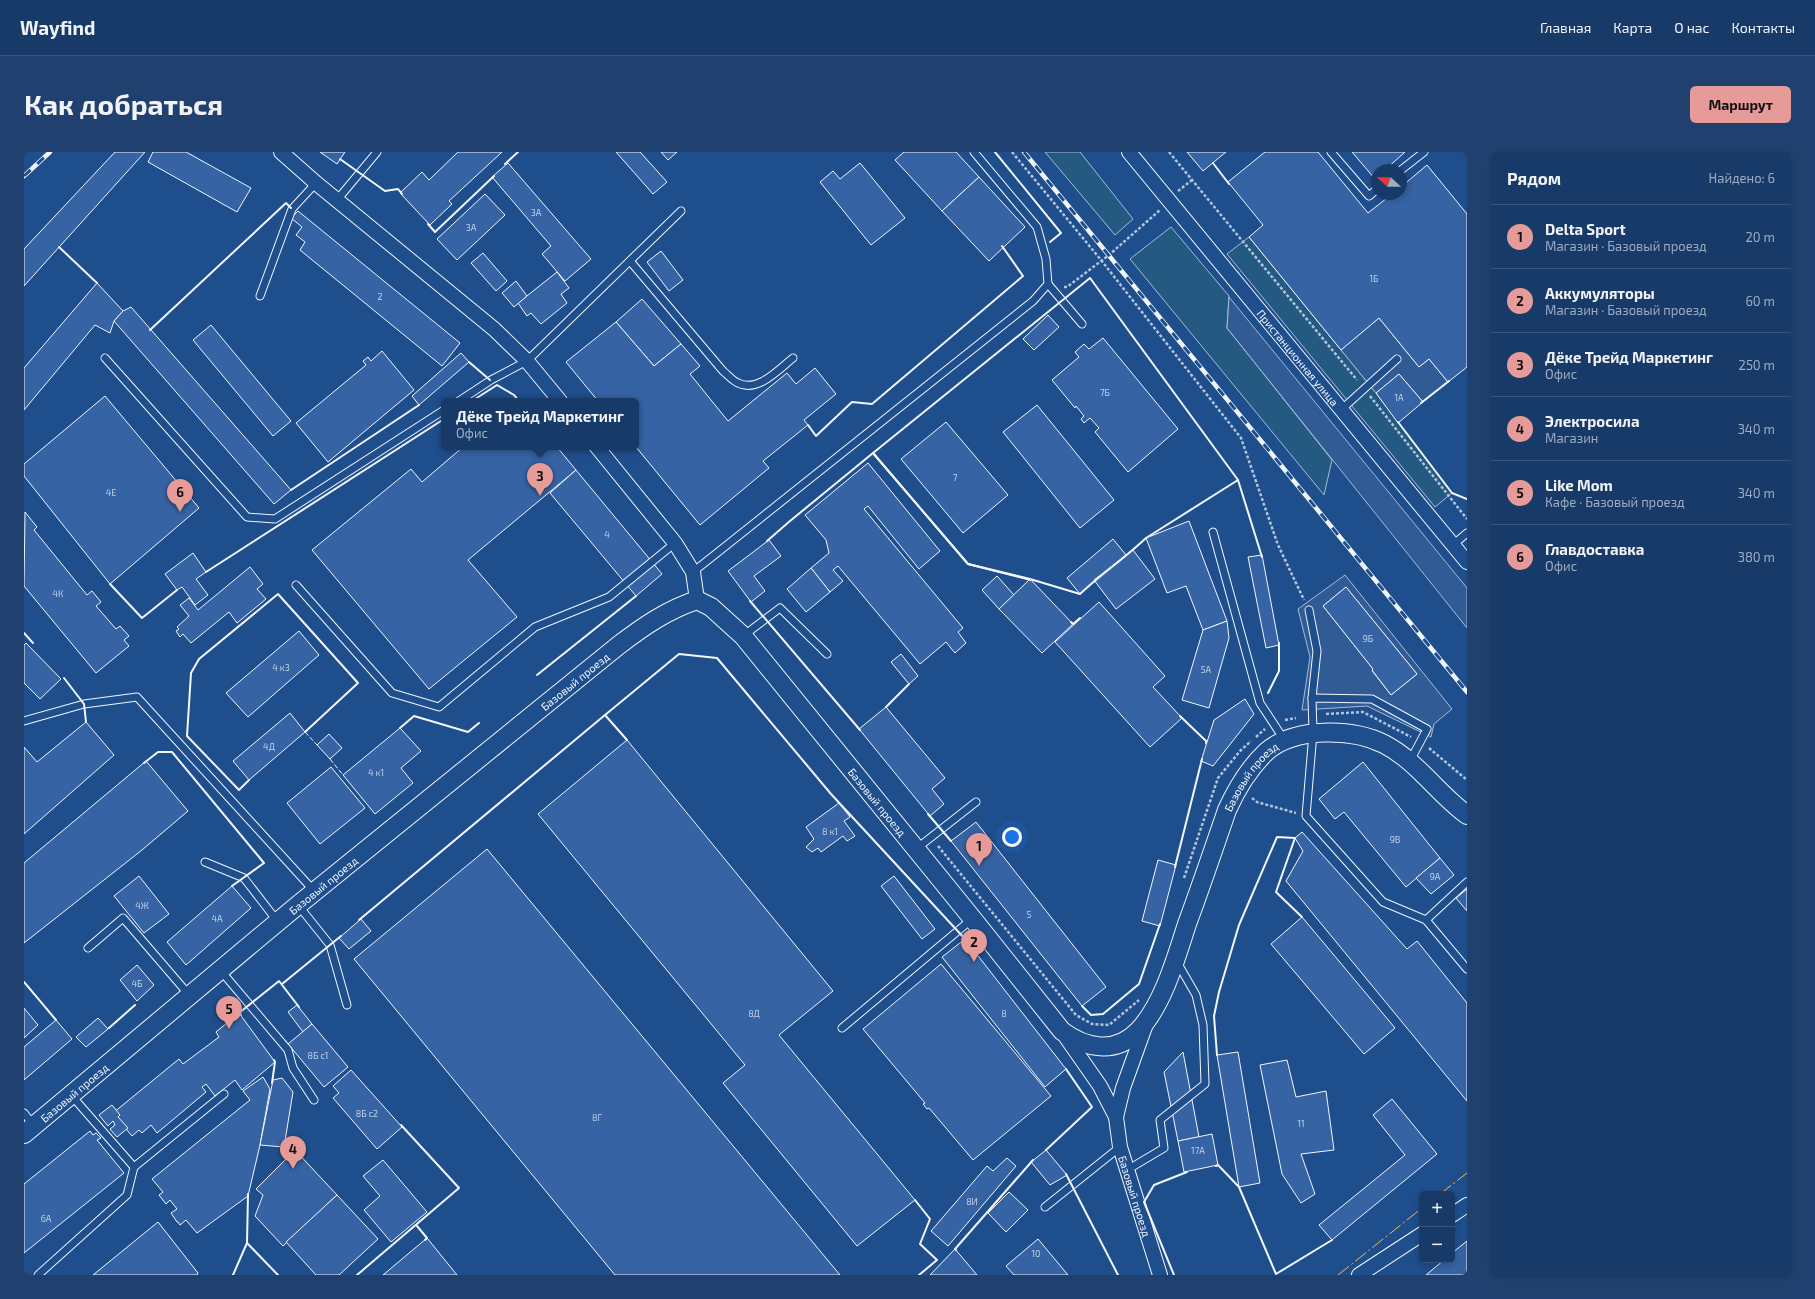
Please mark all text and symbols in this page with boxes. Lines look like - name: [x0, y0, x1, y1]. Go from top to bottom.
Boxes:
- text: Wayfind: [20, 16, 95, 39]
- text: Главная: [1540, 19, 1591, 36]
- text: Карта: [1613, 19, 1652, 36]
- text: О нас: [1674, 19, 1710, 36]
- text: Контакты: [1732, 19, 1795, 36]
- button: Маршрут: [1690, 86, 1791, 123]
- text: Как добраться: [24, 87, 223, 121]
- north arrow: [1371, 164, 1407, 200]
- text: Рядом: [1507, 168, 1561, 188]
- text: Найдено: 6: [1709, 170, 1775, 186]
- house number: 3А: [531, 207, 542, 218]
- text: Delta Sport: [1545, 220, 1626, 238]
- house number: 3А: [466, 222, 477, 233]
- text: 1: [1517, 229, 1523, 245]
- text: 20 m: [1746, 229, 1775, 245]
- text: Магазин · Базовый проезд: [1545, 238, 1707, 254]
- house number: 1Б: [1370, 273, 1378, 284]
- text: Аккумуляторы: [1545, 284, 1655, 302]
- house number: 2: [377, 291, 383, 302]
- text: 2: [1516, 293, 1524, 309]
- text: 60 m: [1745, 293, 1775, 309]
- text: Магазин · Базовый проезд: [1545, 302, 1707, 318]
- street label: Пристанционная улица: [1255, 306, 1342, 408]
- text: Дёке Трейд Маркетинг: [1545, 348, 1713, 366]
- text: 3: [1516, 357, 1524, 373]
- text: 250 m: [1739, 357, 1775, 373]
- text: Офис: [1545, 366, 1577, 382]
- house number: 7Б: [1100, 387, 1110, 398]
- house number: 1А: [1394, 392, 1404, 403]
- popup: [441, 398, 639, 450]
- text: Дёке Трейд Маркетинг: [456, 407, 624, 425]
- text: Электросила: [1545, 412, 1640, 430]
- text: 4: [1516, 421, 1524, 437]
- text: 340 m: [1738, 421, 1775, 437]
- text: Офис: [456, 425, 488, 441]
- text: Магазин: [1545, 430, 1598, 446]
- pin: 3: [527, 463, 553, 496]
- house number: 7: [953, 472, 958, 483]
- text: Like Mom: [1545, 476, 1613, 494]
- pin: 6: [167, 479, 193, 512]
- text: 5: [1516, 485, 1524, 501]
- text: 340 m: [1738, 485, 1775, 501]
- house number: 4Е: [106, 487, 116, 498]
- text: Кафе · Базовый проезд: [1545, 494, 1685, 510]
- house number: 4: [604, 529, 610, 540]
- text: Главдоставка: [1545, 540, 1644, 558]
- text: 6: [1516, 549, 1524, 565]
- text: 380 m: [1738, 549, 1775, 565]
- text: Офис: [1545, 558, 1577, 574]
- house number: 4К: [53, 588, 64, 599]
- house number: 9Б: [1363, 633, 1373, 644]
- street label: Базовый проезд: [538, 649, 612, 713]
- house number: 4 к3: [272, 662, 290, 673]
- house number: 5А: [1201, 664, 1212, 675]
- street label: Базовый проезд: [1221, 739, 1281, 813]
- house number: 4Д: [263, 741, 275, 752]
- street label: Базовый проезд: [846, 765, 910, 839]
- house number: 4 к1: [368, 767, 384, 778]
- house number: 8 к1: [822, 826, 838, 837]
- your location: [1002, 827, 1022, 847]
- pin: 1: [966, 833, 992, 866]
- house number: 9В: [1390, 834, 1401, 845]
- street label: Базовый проезд: [286, 853, 360, 917]
- house number: 9А: [1430, 871, 1441, 882]
- house number: 4Ж: [135, 900, 149, 911]
- house number: 5: [1027, 909, 1032, 920]
- house number: 4А: [211, 913, 223, 924]
- pin: 2: [961, 929, 987, 962]
- house number: 4Б: [132, 978, 142, 989]
- pin: 5: [216, 996, 242, 1029]
- house number: 8Д: [748, 1008, 760, 1019]
- house number: 8: [1001, 1008, 1007, 1019]
- house number: 8Б с1: [308, 1050, 328, 1061]
- street label: Базовый проезд: [37, 1060, 111, 1124]
- house number: 8Б с2: [356, 1108, 378, 1119]
- house number: 8Г: [592, 1112, 602, 1123]
- house number: 11: [1297, 1118, 1305, 1129]
- pin: 4: [280, 1136, 306, 1169]
- house number: 17А: [1191, 1145, 1205, 1156]
- street label: Базовый проезд: [1117, 1154, 1154, 1239]
- map controls: [1419, 1191, 1455, 1263]
- button: +: [1419, 1191, 1455, 1227]
- house number: 8И: [966, 1196, 978, 1207]
- house number: 6А: [41, 1213, 52, 1224]
- button: −: [1419, 1227, 1455, 1263]
- house number: 10: [1031, 1248, 1041, 1259]

